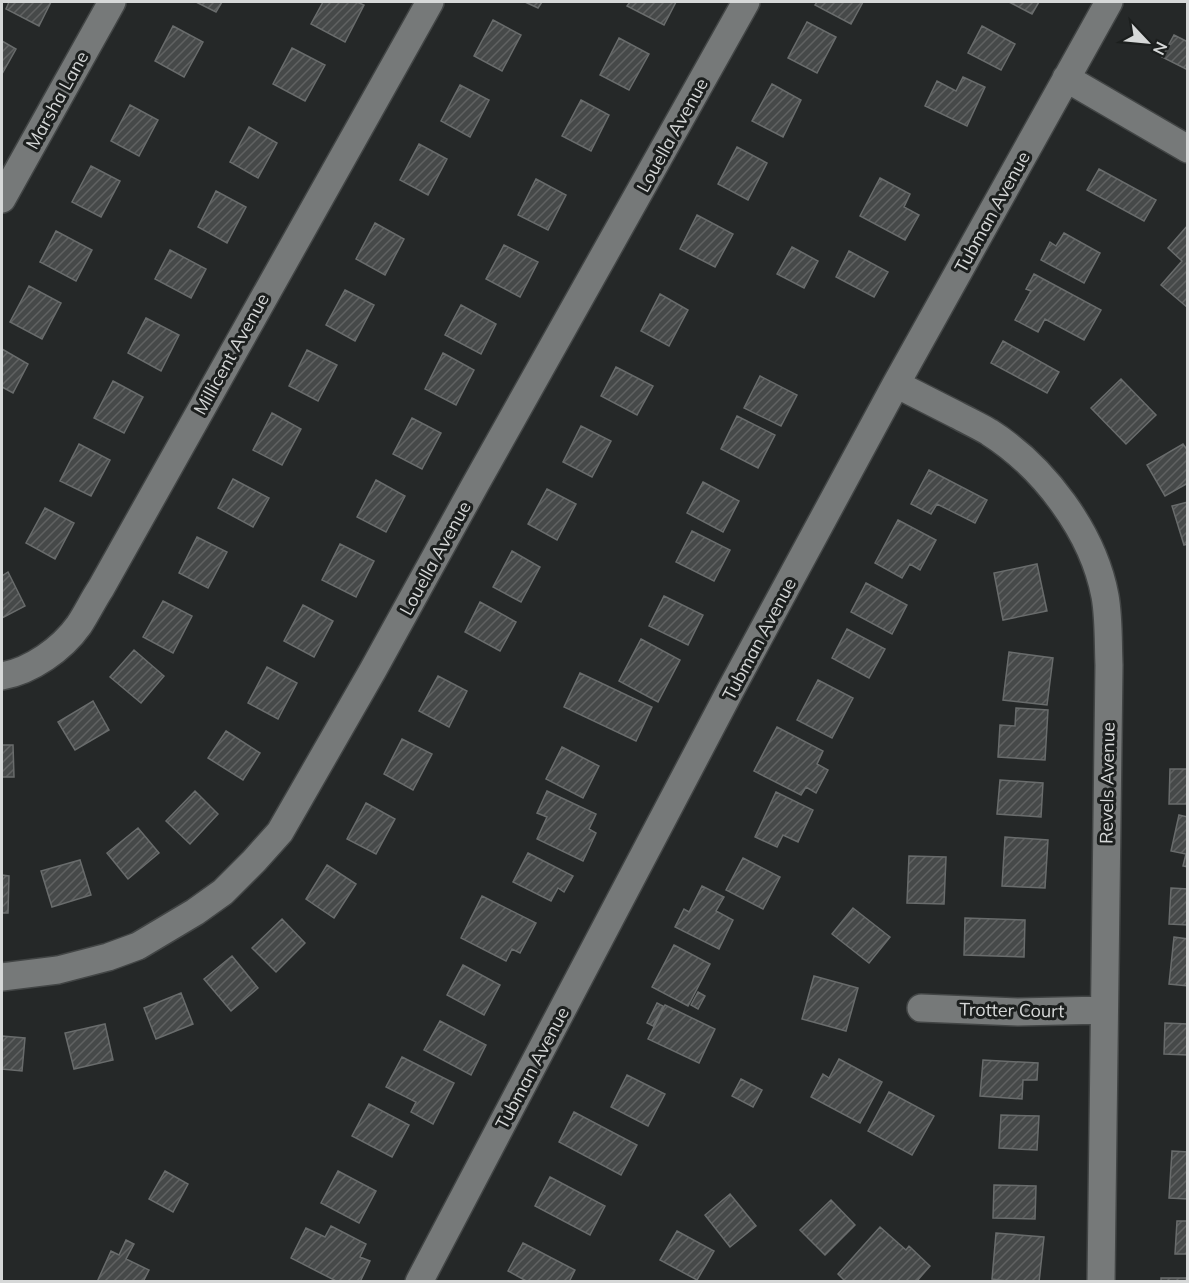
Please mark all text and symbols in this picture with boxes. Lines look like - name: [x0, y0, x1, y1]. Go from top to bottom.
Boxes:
- north arrow: [1117, 12, 1177, 72]
- text: N: [1149, 39, 1172, 58]
- street label: Marsha Lane: [21, 47, 93, 153]
- street label: Louella Avenue: [631, 74, 713, 196]
- street label: Tubman Avenue: [949, 147, 1035, 277]
- street label: Millicent Avenue: [188, 289, 274, 419]
- street label: Louella Avenue: [394, 497, 476, 619]
- street label: Tubman Avenue: [717, 574, 801, 704]
- street label: Revels Avenue: [1094, 722, 1120, 844]
- street label: Trotter Court: [959, 998, 1065, 1022]
- street label: Tubman Avenue: [490, 1003, 574, 1133]

